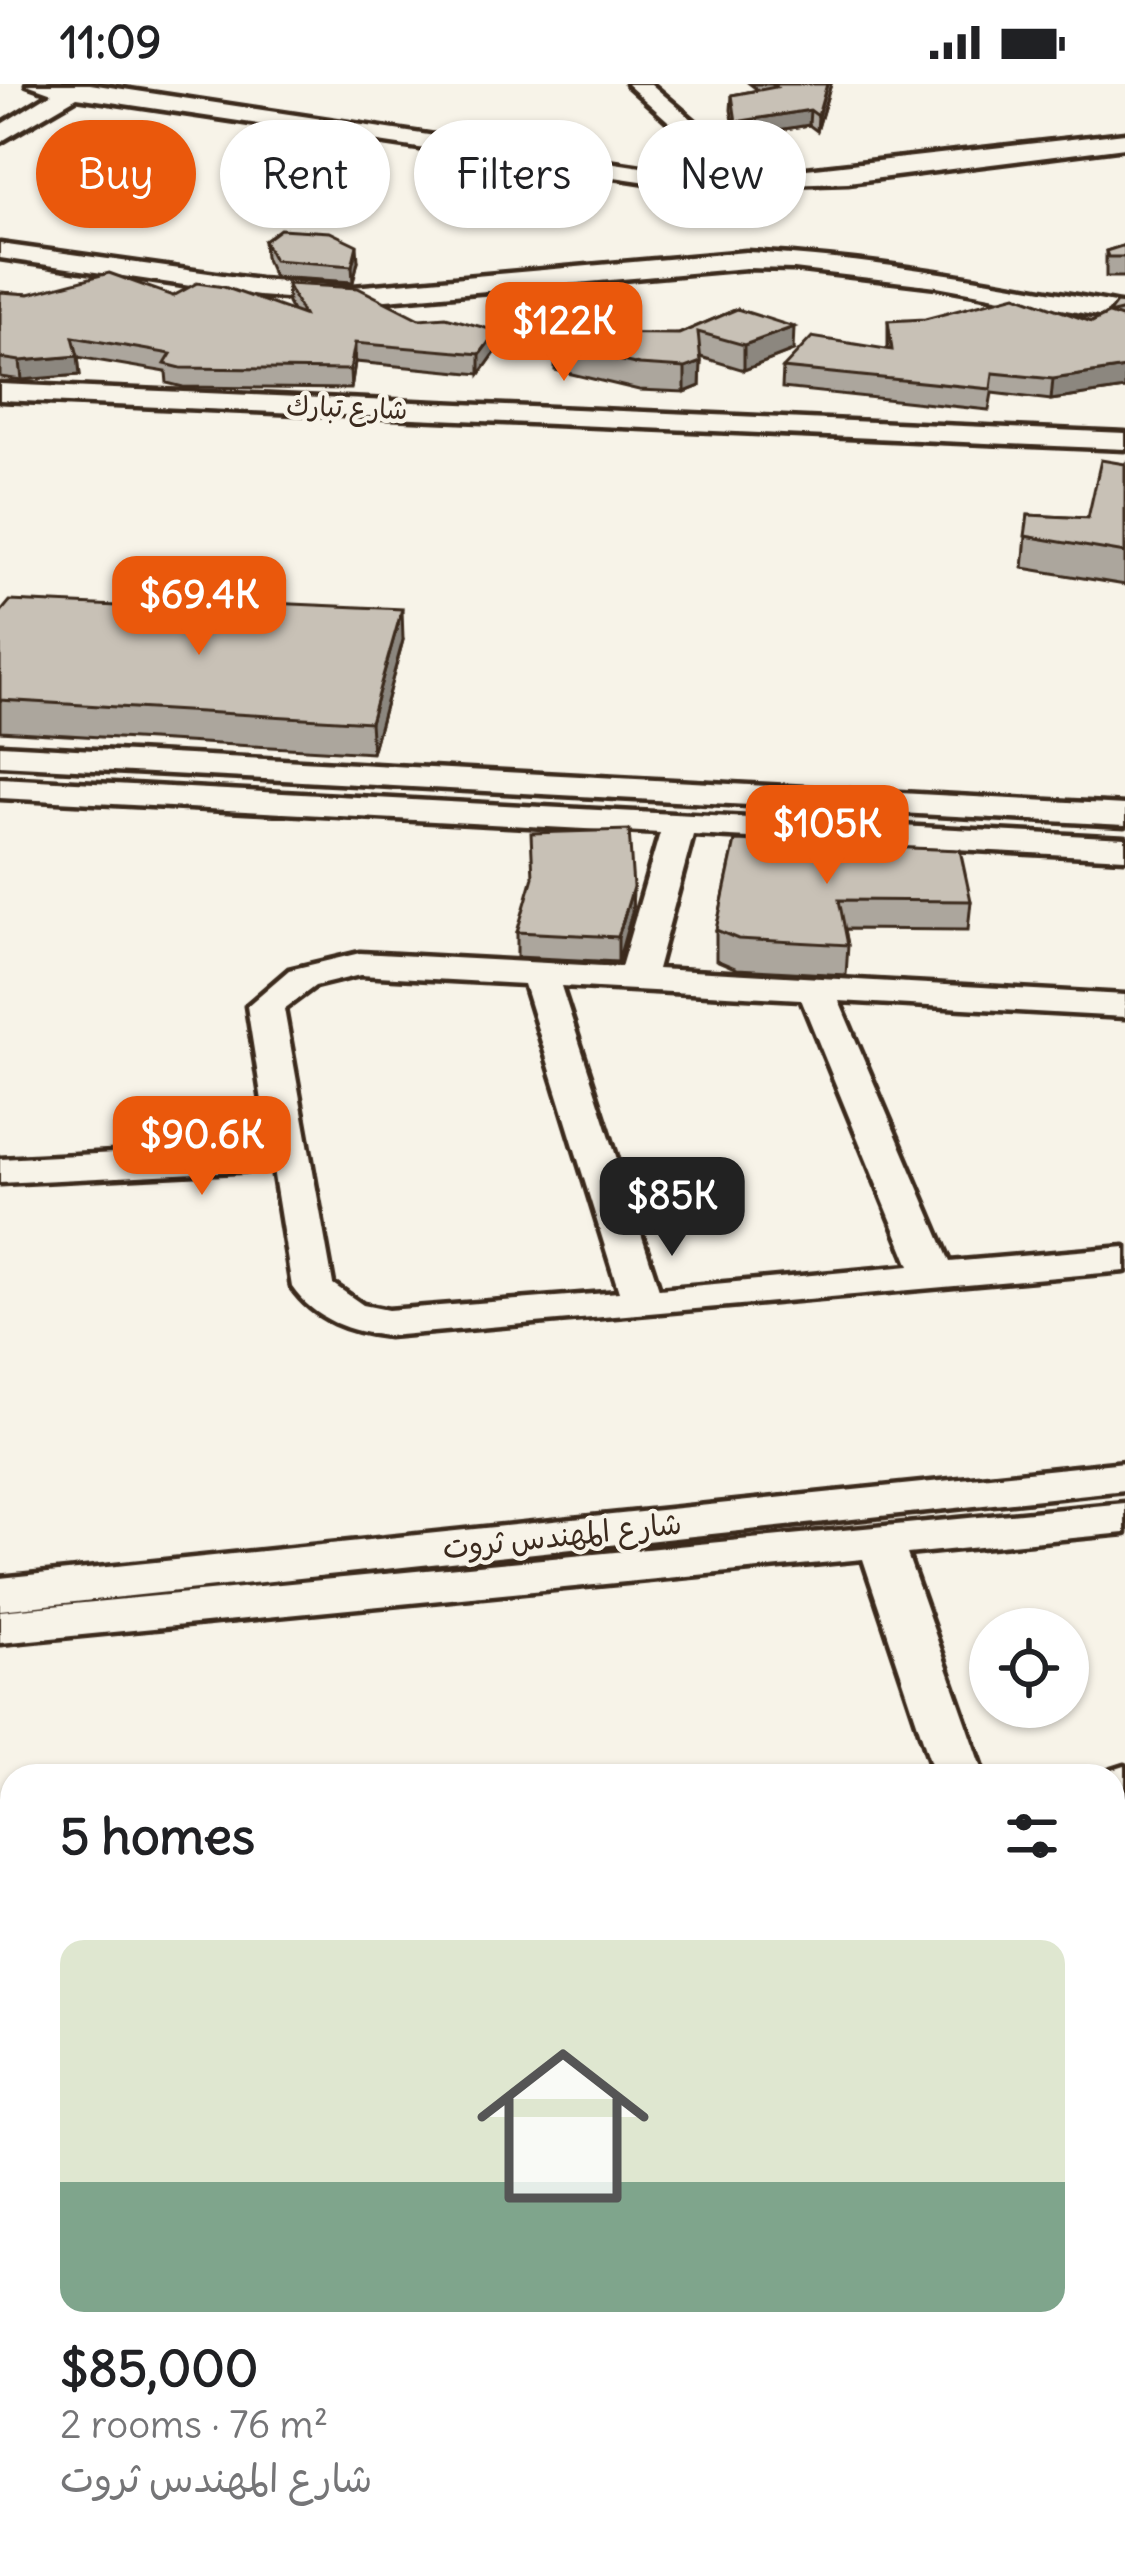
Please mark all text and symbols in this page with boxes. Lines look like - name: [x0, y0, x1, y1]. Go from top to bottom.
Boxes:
- text: 11:09: [60, 14, 161, 70]
- chip: Buy: [36, 120, 196, 228]
- chip: Rent: [220, 120, 390, 228]
- chip: Filters: [414, 120, 613, 228]
- chip: New: [637, 120, 806, 228]
- pin: $122K: [480, 282, 648, 384]
- text: $122K: [512, 296, 616, 345]
- street label: شارع تبارك: [286, 388, 408, 429]
- pin: $69.4K: [101, 556, 297, 658]
- text: $69.4K: [139, 570, 259, 619]
- pin: $105K: [743, 785, 911, 887]
- text: $105K: [773, 799, 881, 848]
- pin: $90.6K: [104, 1096, 300, 1198]
- text: $90.6K: [140, 1110, 264, 1159]
- pin: $85K: [601, 1157, 743, 1259]
- text: $85K: [627, 1171, 717, 1220]
- street label: شارع المهندس ثروت: [441, 1504, 684, 1569]
- map controls: [969, 1608, 1089, 1728]
- button: locate: [969, 1608, 1089, 1728]
- icon: filters: [999, 1803, 1065, 1869]
- text: 5 homes: [60, 1804, 255, 1868]
- icon: home: [455, 2018, 671, 2234]
- text: $85,000: [60, 2336, 258, 2400]
- text: 2 rooms · 76 m²: [60, 2400, 328, 2449]
- text: شارع المهندس ثروت: [60, 2454, 372, 2503]

